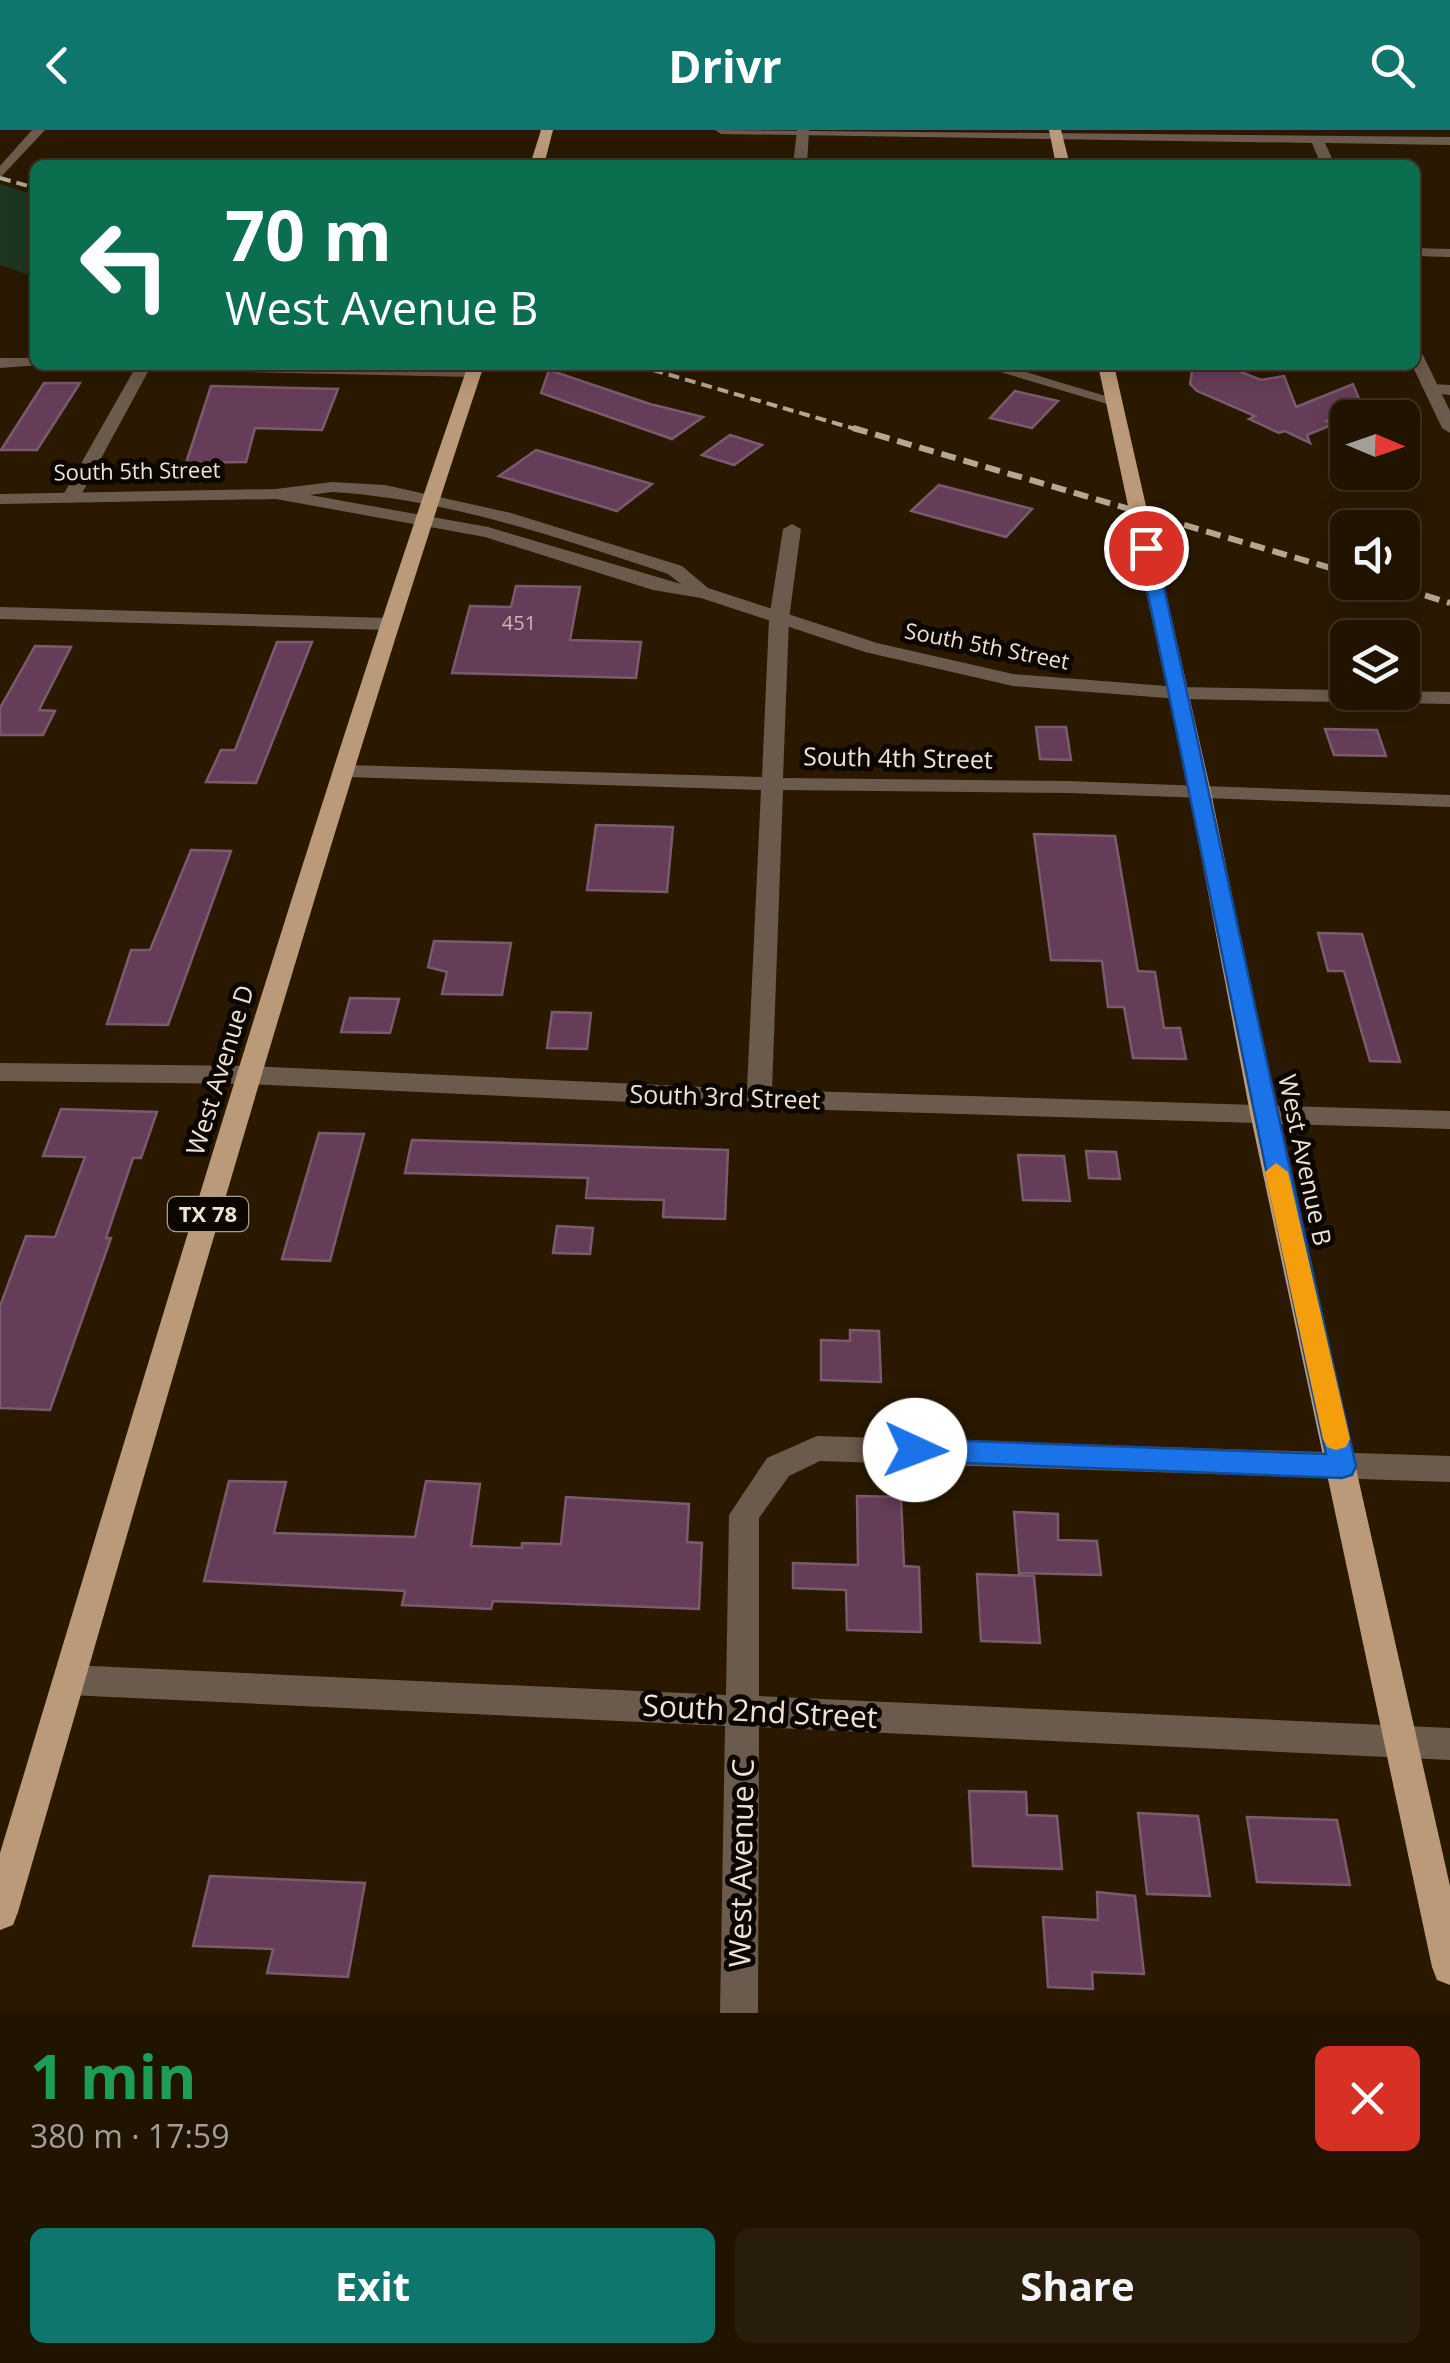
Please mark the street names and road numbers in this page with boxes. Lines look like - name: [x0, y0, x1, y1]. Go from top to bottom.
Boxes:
- street label: South 5th Street: [53, 454, 221, 486]
- street label: South 5th Street: [902, 614, 1072, 676]
- street label: South 4th Street: [803, 738, 993, 776]
- street label: West Avenue D: [177, 981, 261, 1159]
- street label: West Avenue B: [1271, 1071, 1341, 1248]
- street label: South 3rd Street: [629, 1076, 821, 1116]
- road number: TX 78: [168, 1197, 248, 1231]
- street label: South 2nd Street: [642, 1684, 879, 1737]
- street label: West Avenue C: [718, 1758, 763, 1968]

